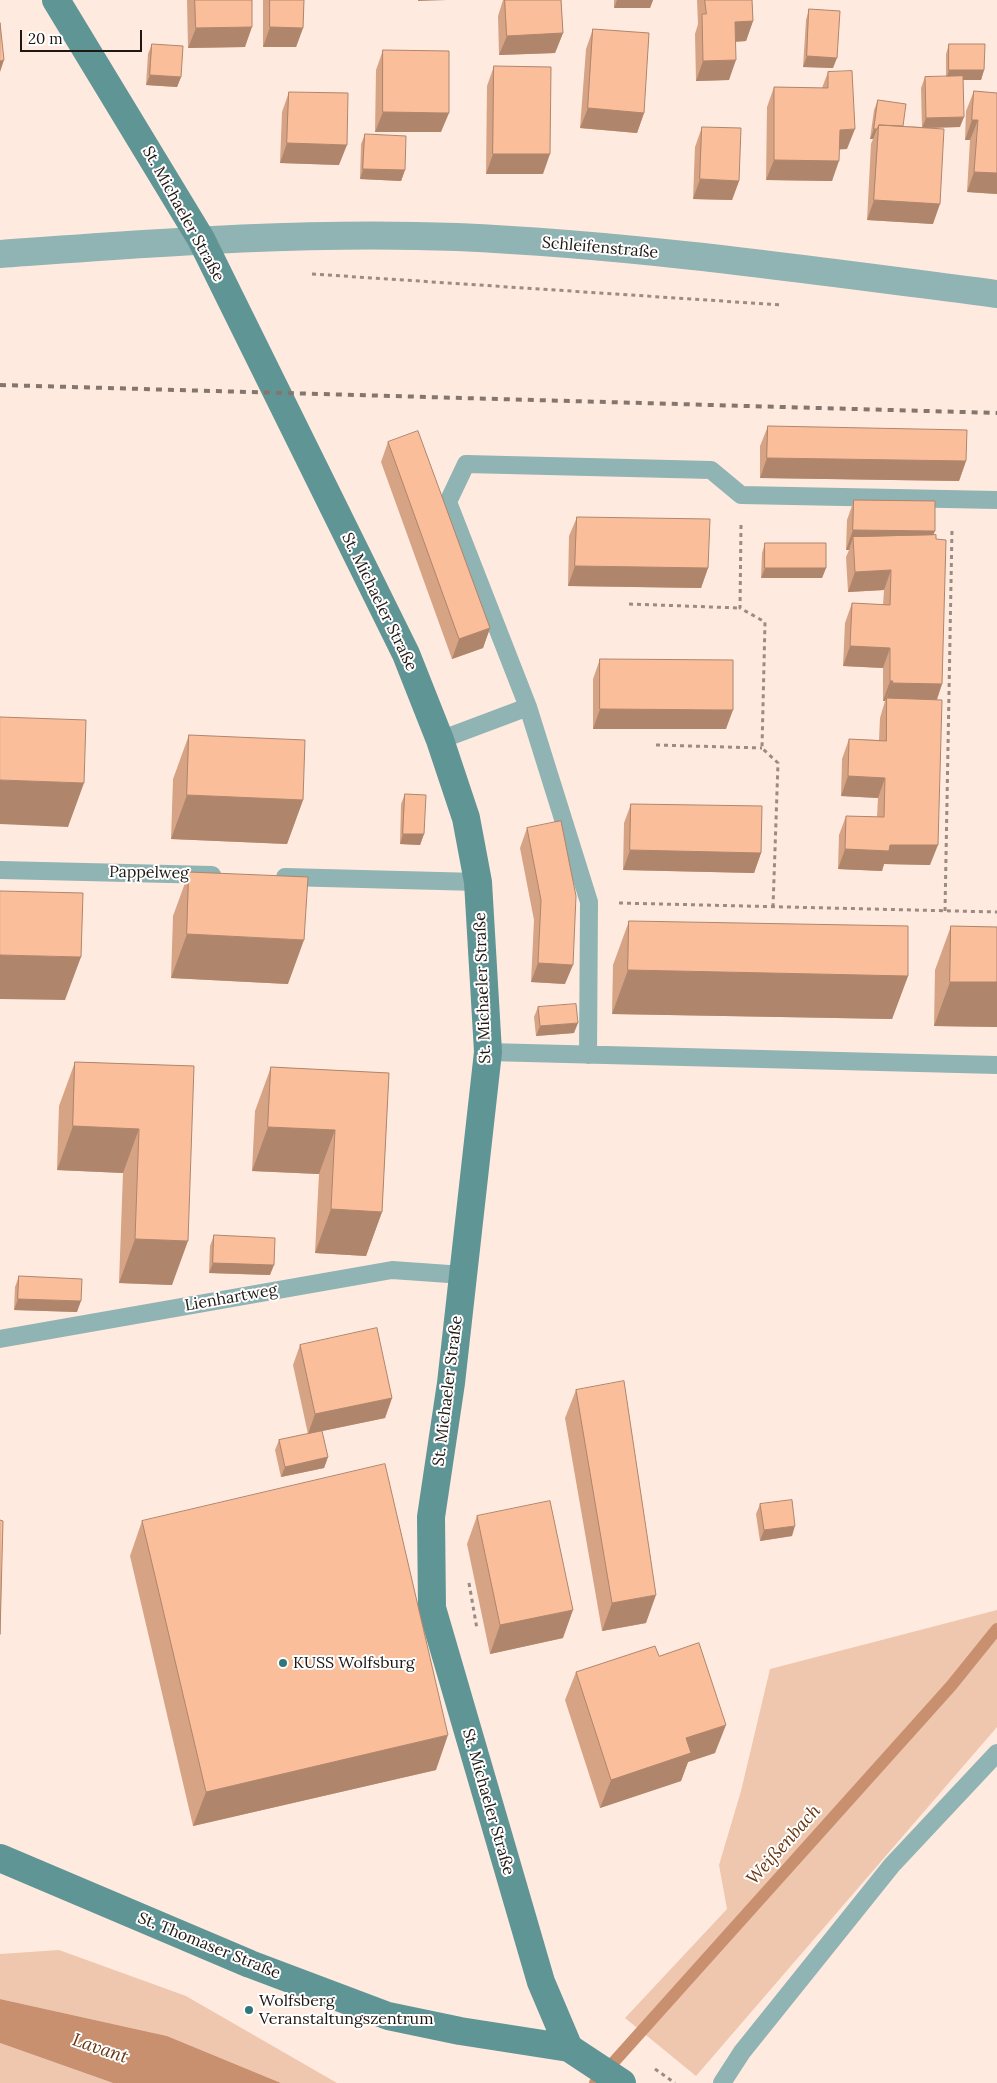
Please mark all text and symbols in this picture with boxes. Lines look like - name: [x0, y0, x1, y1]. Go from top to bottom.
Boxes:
- scale bar: [22, 20, 145, 52]
- text: 20 m: [28, 29, 63, 48]
- street label: St. Michaeler Straße: [138, 143, 228, 285]
- street label: Schleifenstraße: [541, 233, 659, 263]
- street label: St. Michaeler Straße: [337, 530, 421, 674]
- street label: Pappelweg: [109, 863, 189, 883]
- street label: St. Michaeler Straße: [471, 912, 495, 1064]
- street label: Lienhartweg: [183, 1280, 279, 1316]
- street label: St. Michaeler Straße: [429, 1315, 467, 1467]
- place label: KUSS Wolfsburg: [293, 1653, 415, 1673]
- marker: KUSS Wolfsburg: [277, 1657, 289, 1669]
- street label: St. Michaeler Straße: [458, 1727, 518, 1877]
- water label: Weißenbach: [742, 1800, 826, 1890]
- street label: St. Thomaser Straße: [135, 1909, 283, 1983]
- place label: Wolfsberg Veranstaltungszentrum: [259, 1991, 433, 2029]
- marker: Wolfsberg Veranstaltungszentrum: [243, 2004, 255, 2016]
- water label: Lavant: [69, 2029, 131, 2069]

